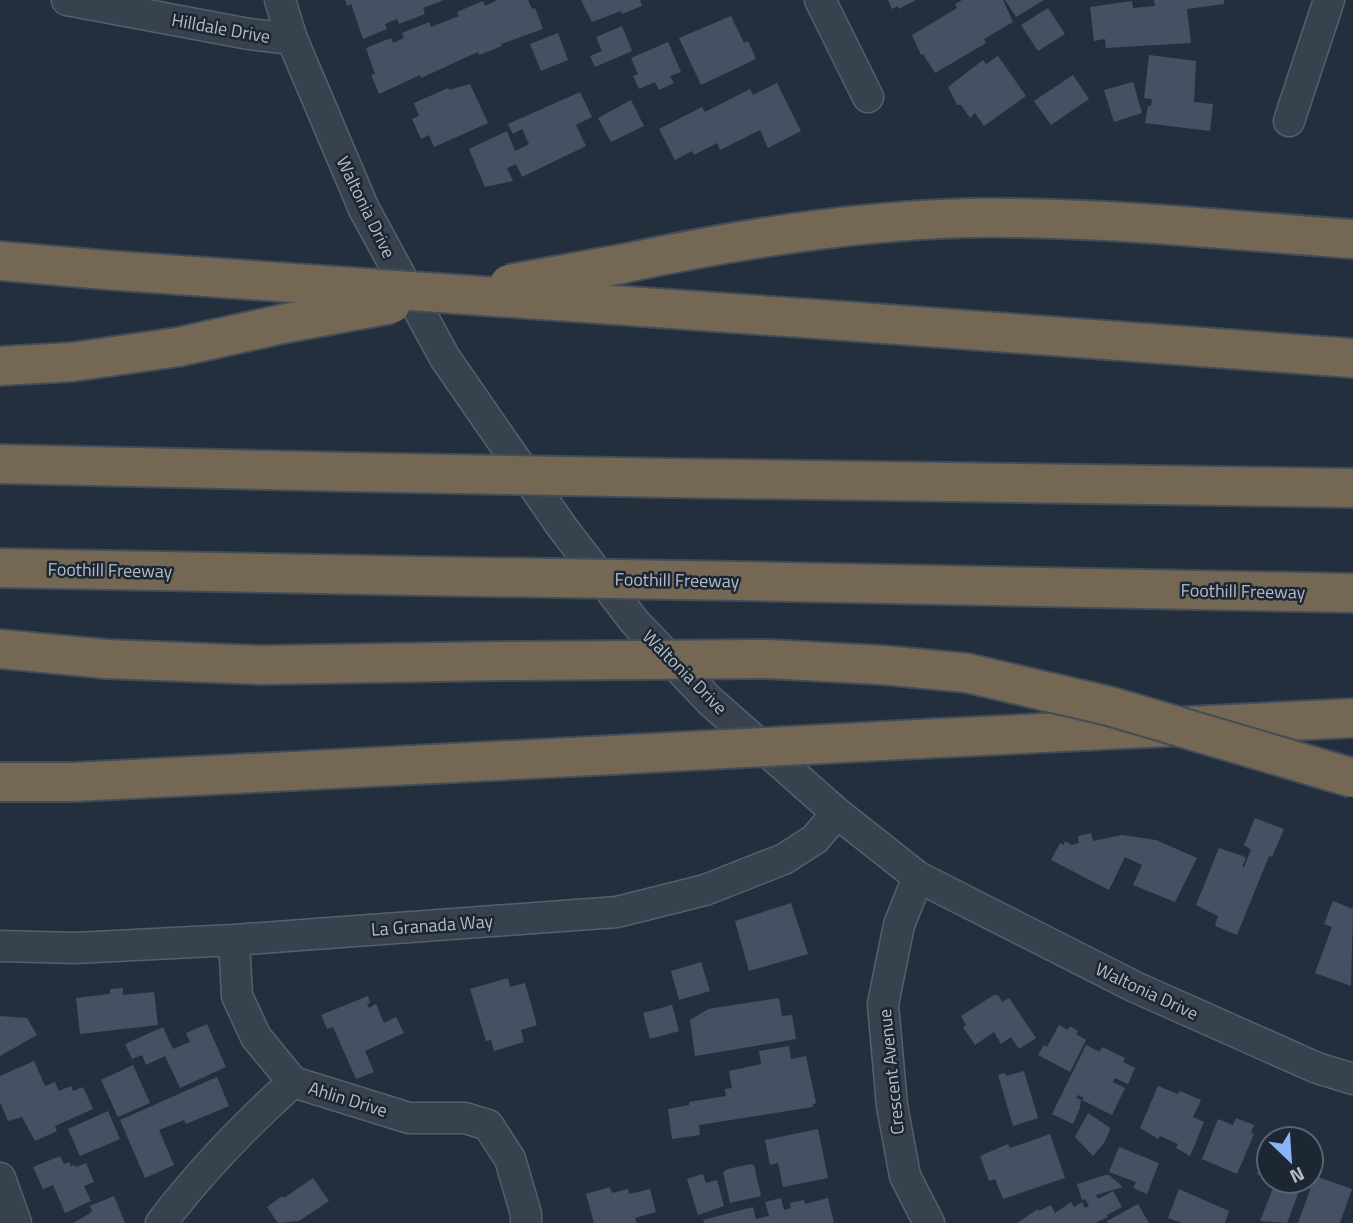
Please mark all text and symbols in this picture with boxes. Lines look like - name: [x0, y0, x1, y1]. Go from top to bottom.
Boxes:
- street label: Hilldale Drive: [170, 6, 272, 50]
- street label: Waltonia Drive: [330, 151, 402, 263]
- street label: Foothill Freeway: [47, 555, 173, 585]
- street label: Foothill Freeway: [614, 565, 740, 595]
- street label: Foothill Freeway: [1180, 576, 1306, 606]
- street label: Waltonia Drive: [636, 623, 734, 721]
- street label: La Granada Way: [370, 907, 494, 943]
- street label: Waltonia Drive: [1091, 955, 1203, 1027]
- street label: Crescent Avenue: [871, 1008, 911, 1136]
- street label: Ahlin Drive: [305, 1074, 391, 1124]
- north arrow: [1255, 1125, 1325, 1195]
- text: N: [1285, 1160, 1309, 1192]

